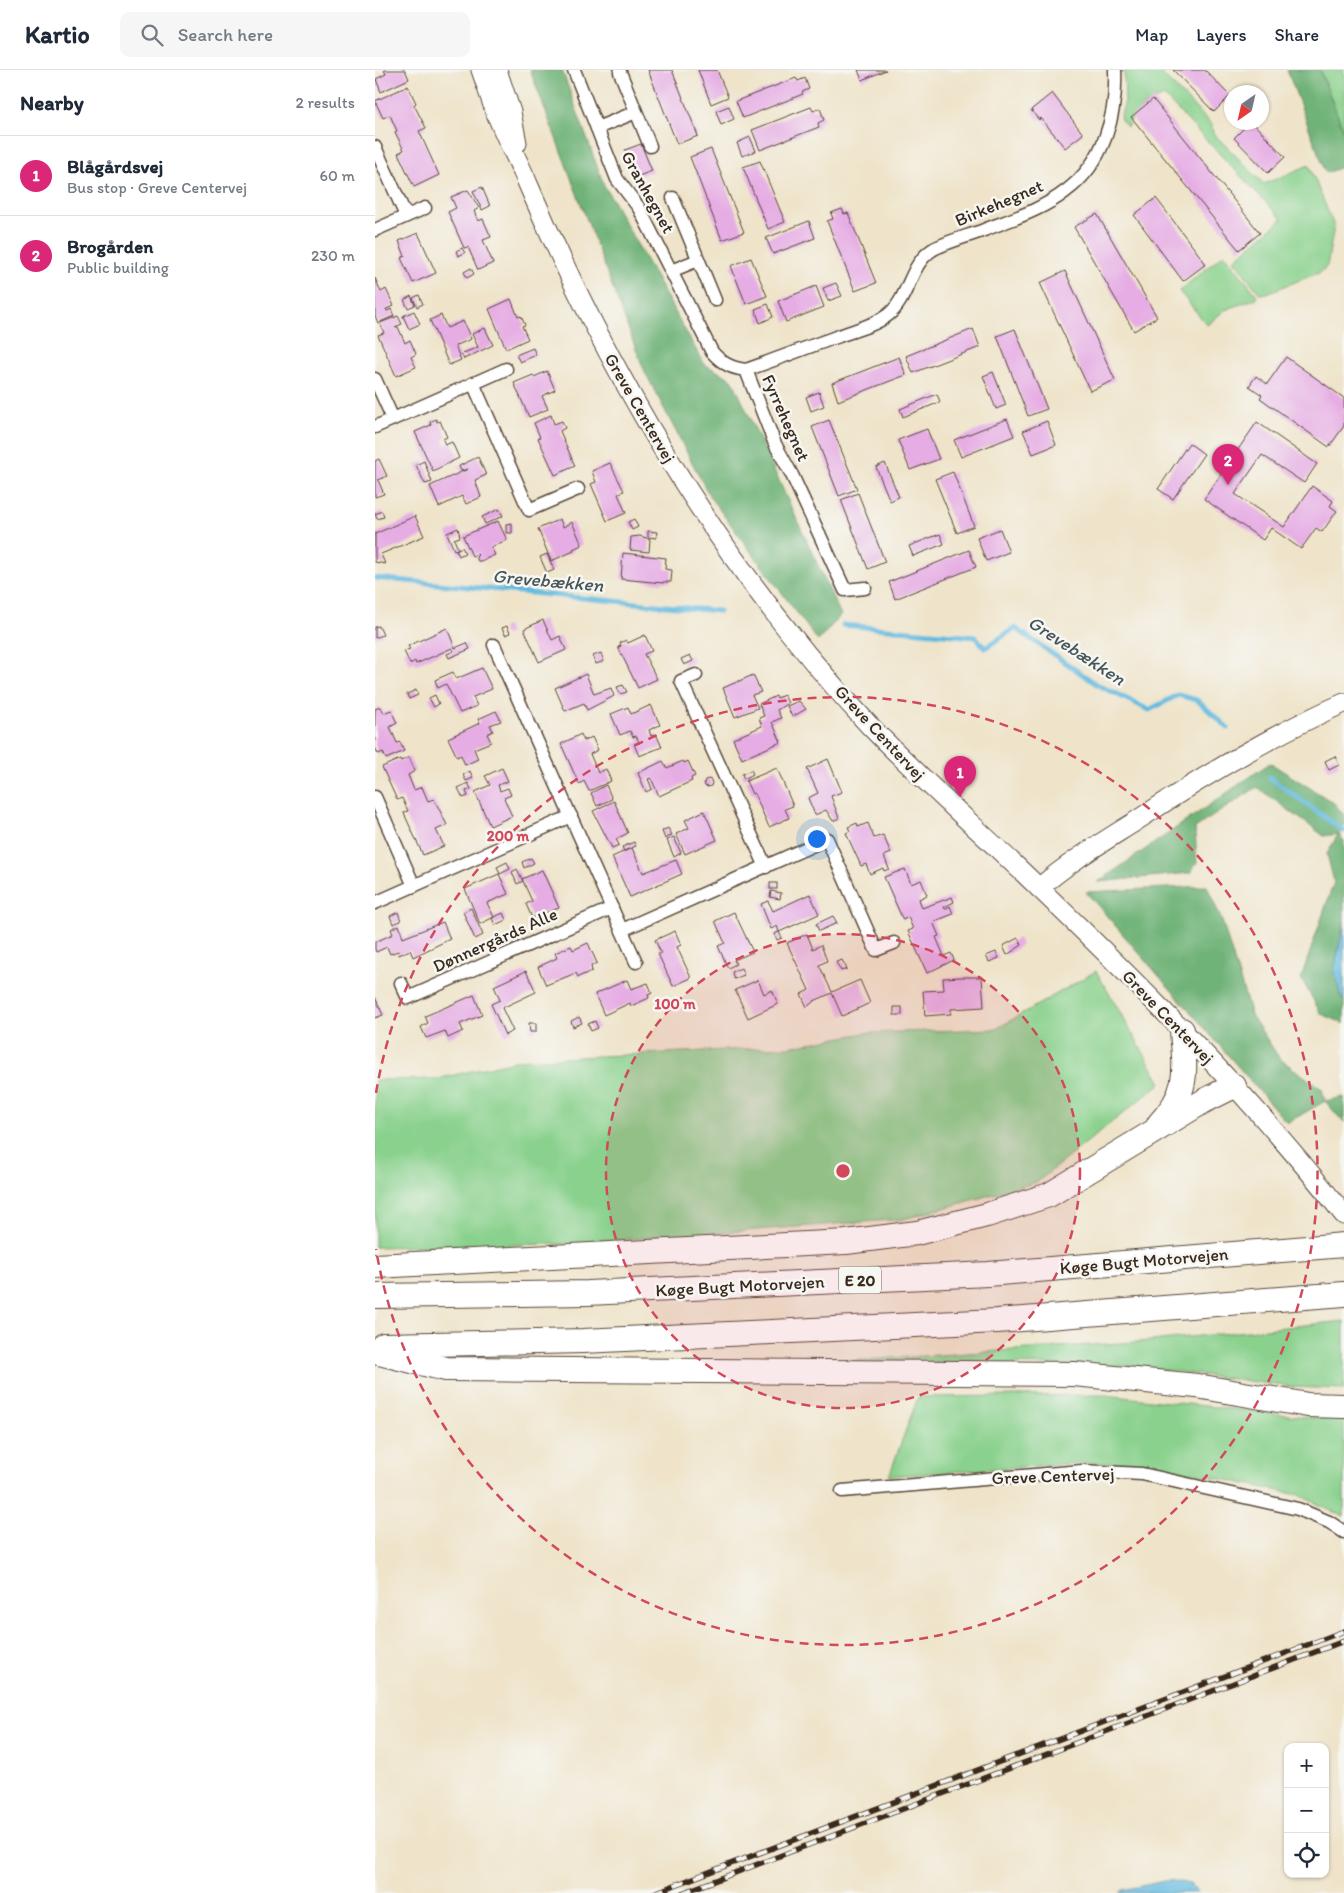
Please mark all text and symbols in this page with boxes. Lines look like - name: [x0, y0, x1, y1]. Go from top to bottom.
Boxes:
- search box: [120, 12, 470, 57]
- text: Kartio: [25, 20, 90, 49]
- icon: search: [138, 21, 166, 49]
- text: Search here: [178, 23, 273, 46]
- text: Map: [1135, 24, 1168, 46]
- text: Layers: [1196, 24, 1246, 46]
- text: Share: [1274, 24, 1319, 46]
- north arrow: [1224, 85, 1269, 130]
- text: Nearby: [20, 90, 84, 115]
- text: 2 results: [295, 93, 355, 112]
- street label: Granhegnet: [616, 147, 680, 237]
- text: Blågårdsvej: [67, 155, 163, 178]
- text: 1: [32, 166, 40, 185]
- text: 60 m: [320, 166, 355, 185]
- street label: Birkehegnet: [952, 175, 1047, 231]
- text: Bus stop · Greve Centervej: [67, 178, 247, 197]
- text: Brogården: [67, 235, 153, 258]
- text: 2: [32, 246, 40, 265]
- text: 230 m: [311, 246, 355, 265]
- text: Public building: [67, 258, 169, 277]
- street label: Greve Centervej: [600, 349, 680, 467]
- street label: Fyrrehegnet: [757, 371, 815, 465]
- pin: 2: [1212, 444, 1244, 485]
- water label: Grevebækken: [492, 564, 605, 597]
- water label: Grevebækken: [1024, 610, 1130, 690]
- street label: Greve Centervej: [830, 681, 930, 785]
- pin: 1: [944, 756, 976, 797]
- your location: [804, 826, 830, 852]
- text: 200 m: [487, 827, 530, 845]
- street label: Dønnergårds Alle: [429, 903, 561, 977]
- street label: Greve Centervej: [1117, 965, 1219, 1069]
- text: 100 m: [654, 995, 696, 1013]
- centre of rings: [834, 1162, 852, 1180]
- street label: Køge Bugt Motorvejen: [1059, 1243, 1230, 1279]
- road number: E 20: [839, 1266, 881, 1294]
- street label: Køge Bugt Motorvejen: [655, 1271, 826, 1301]
- street label: Greve Centervej: [991, 1463, 1115, 1489]
- map controls: [1284, 1743, 1329, 1878]
- button: +: [1284, 1743, 1329, 1788]
- button: −: [1284, 1788, 1329, 1833]
- button: locate: [1284, 1833, 1329, 1878]

